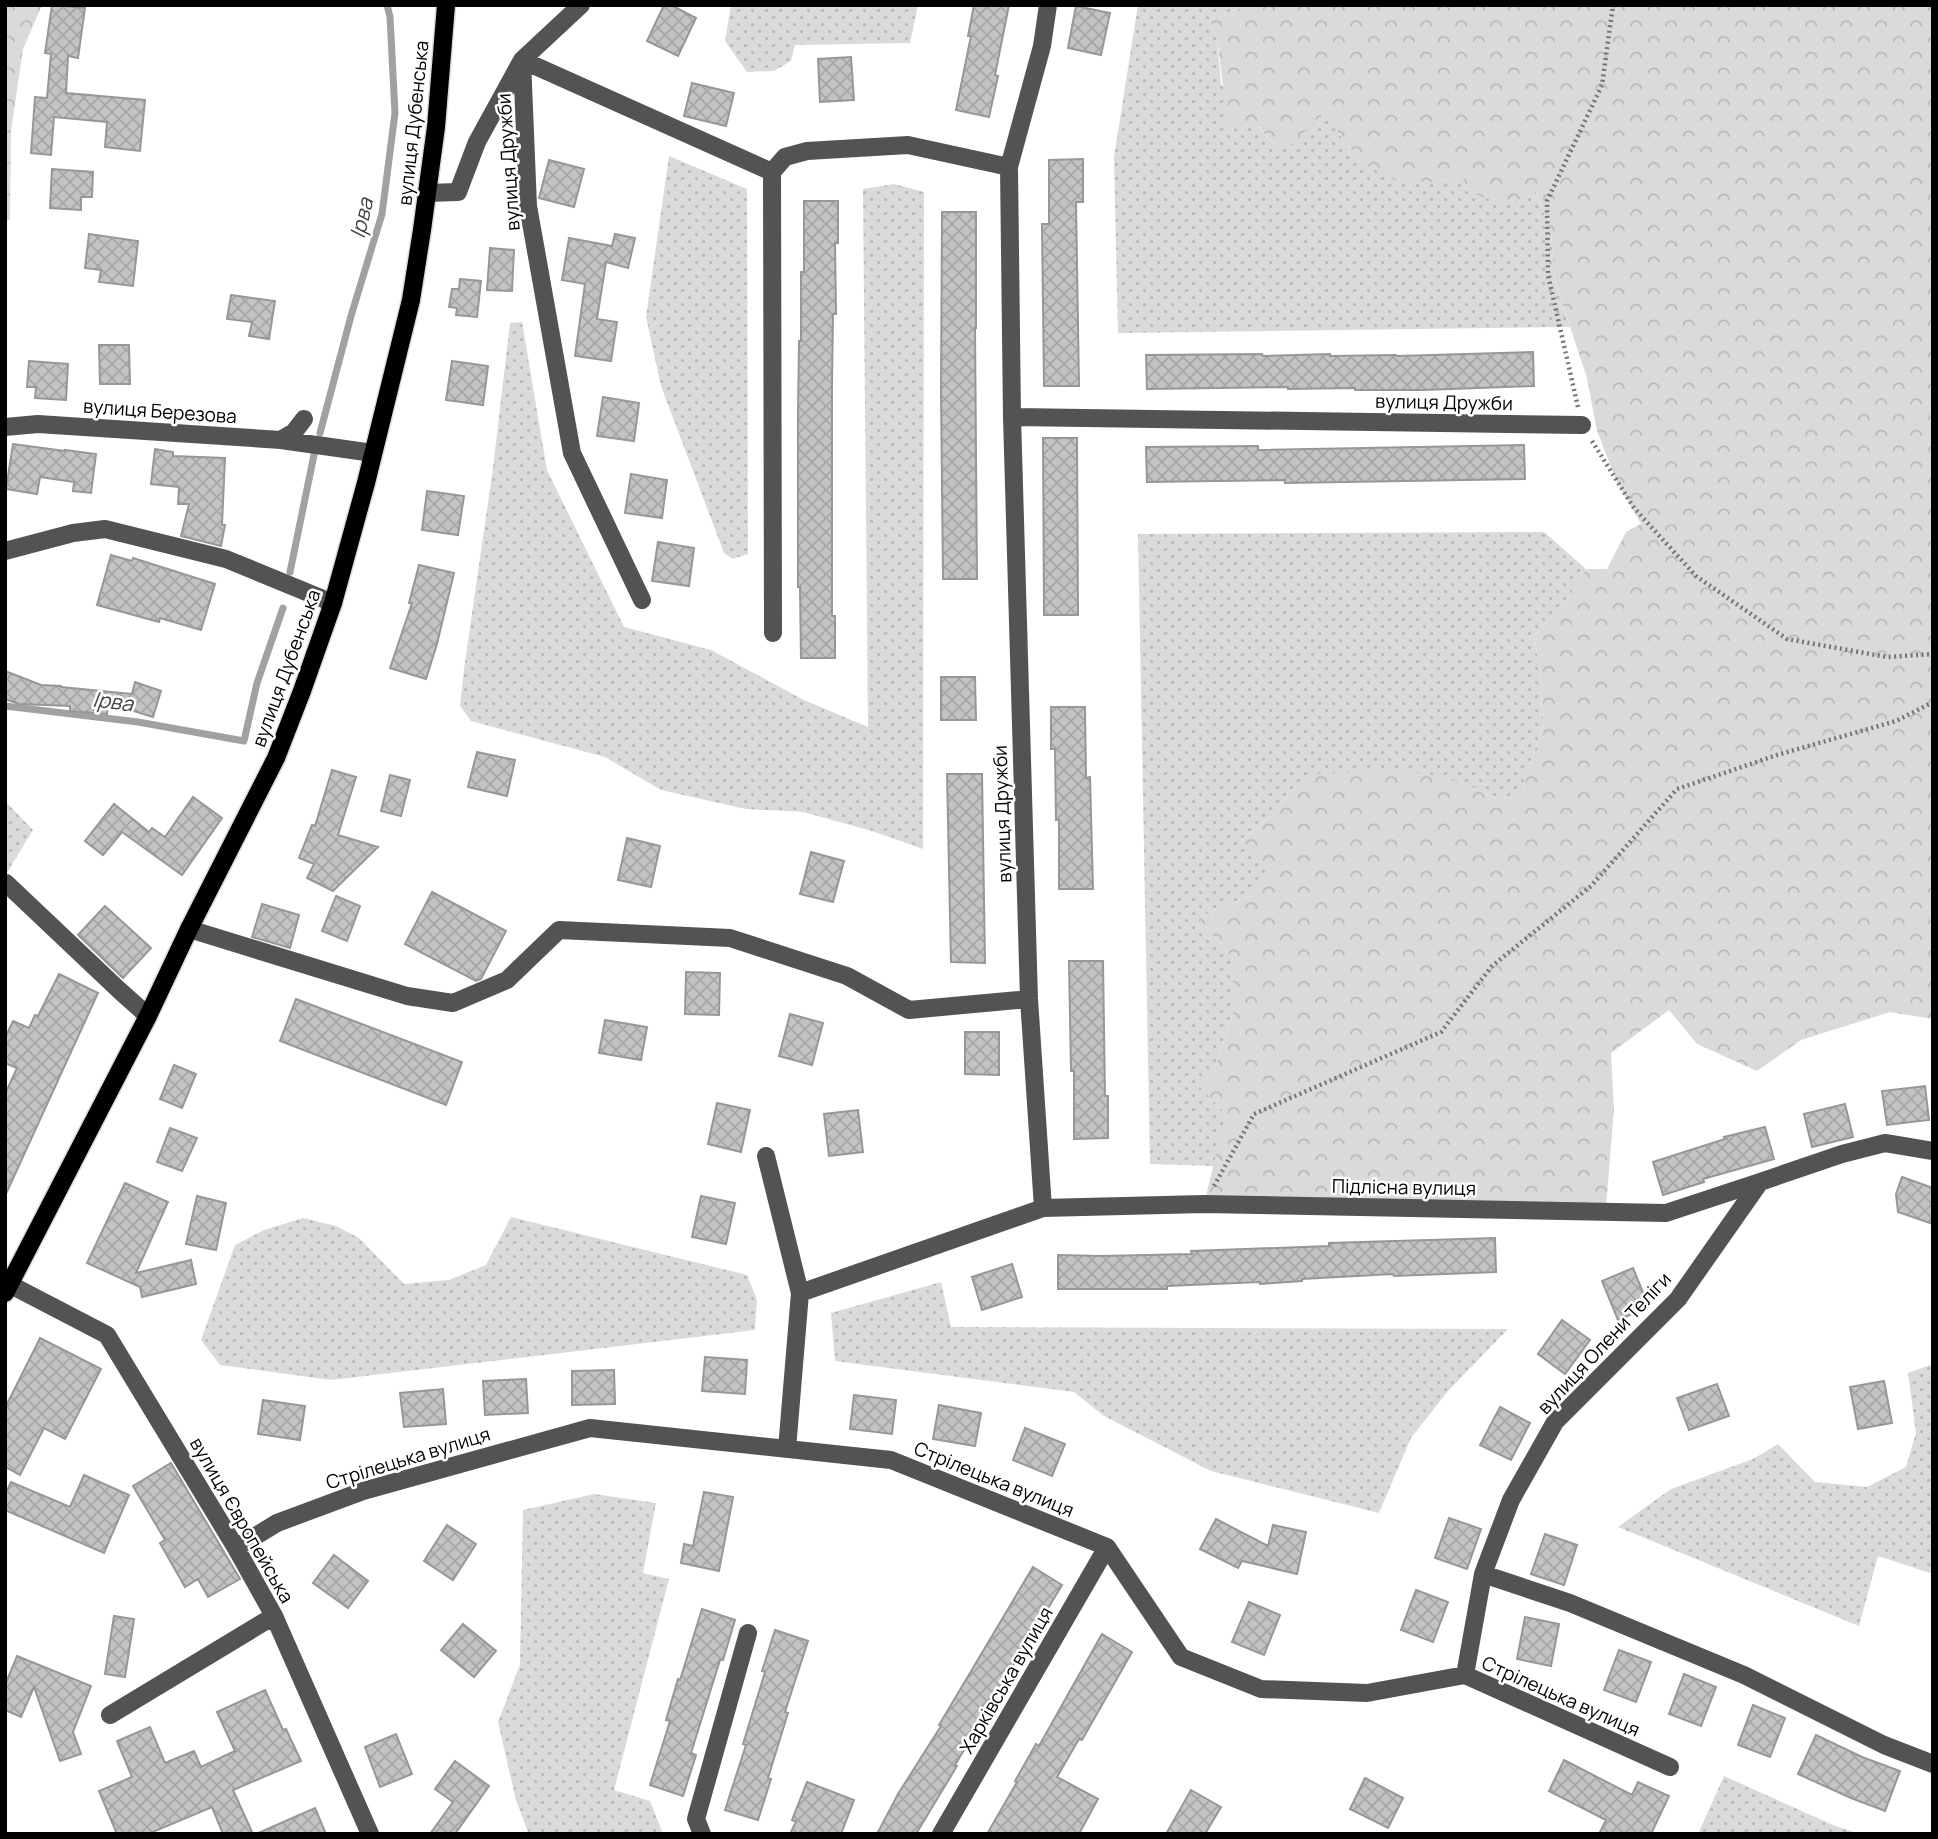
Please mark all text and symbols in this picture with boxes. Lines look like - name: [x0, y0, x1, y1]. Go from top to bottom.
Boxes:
- street label: вулиця Дубенська: [391, 39, 435, 207]
- street label: вулиця Дружби: [490, 92, 526, 232]
- water label: Ірва: [343, 194, 379, 241]
- street label: вулиця Дружби: [1375, 388, 1513, 416]
- street label: вулиця Березова: [82, 393, 238, 429]
- street label: вулиця Дубенська: [245, 586, 327, 750]
- water label: Ірва: [91, 685, 136, 718]
- street label: вулиця Дружби: [987, 745, 1017, 883]
- street label: Підлісна вулиця: [1332, 1173, 1476, 1201]
- street label: вулиця Олени Теліги: [1531, 1266, 1677, 1420]
- street label: Стрілецька вулиця: [323, 1421, 493, 1495]
- street label: вулиця Європейська: [184, 1432, 300, 1608]
- street label: Стрілецька вулиця: [910, 1435, 1078, 1523]
- street label: Харківська вулиця: [953, 1602, 1059, 1758]
- street label: Стрілецька вулиця: [1478, 1649, 1644, 1743]

